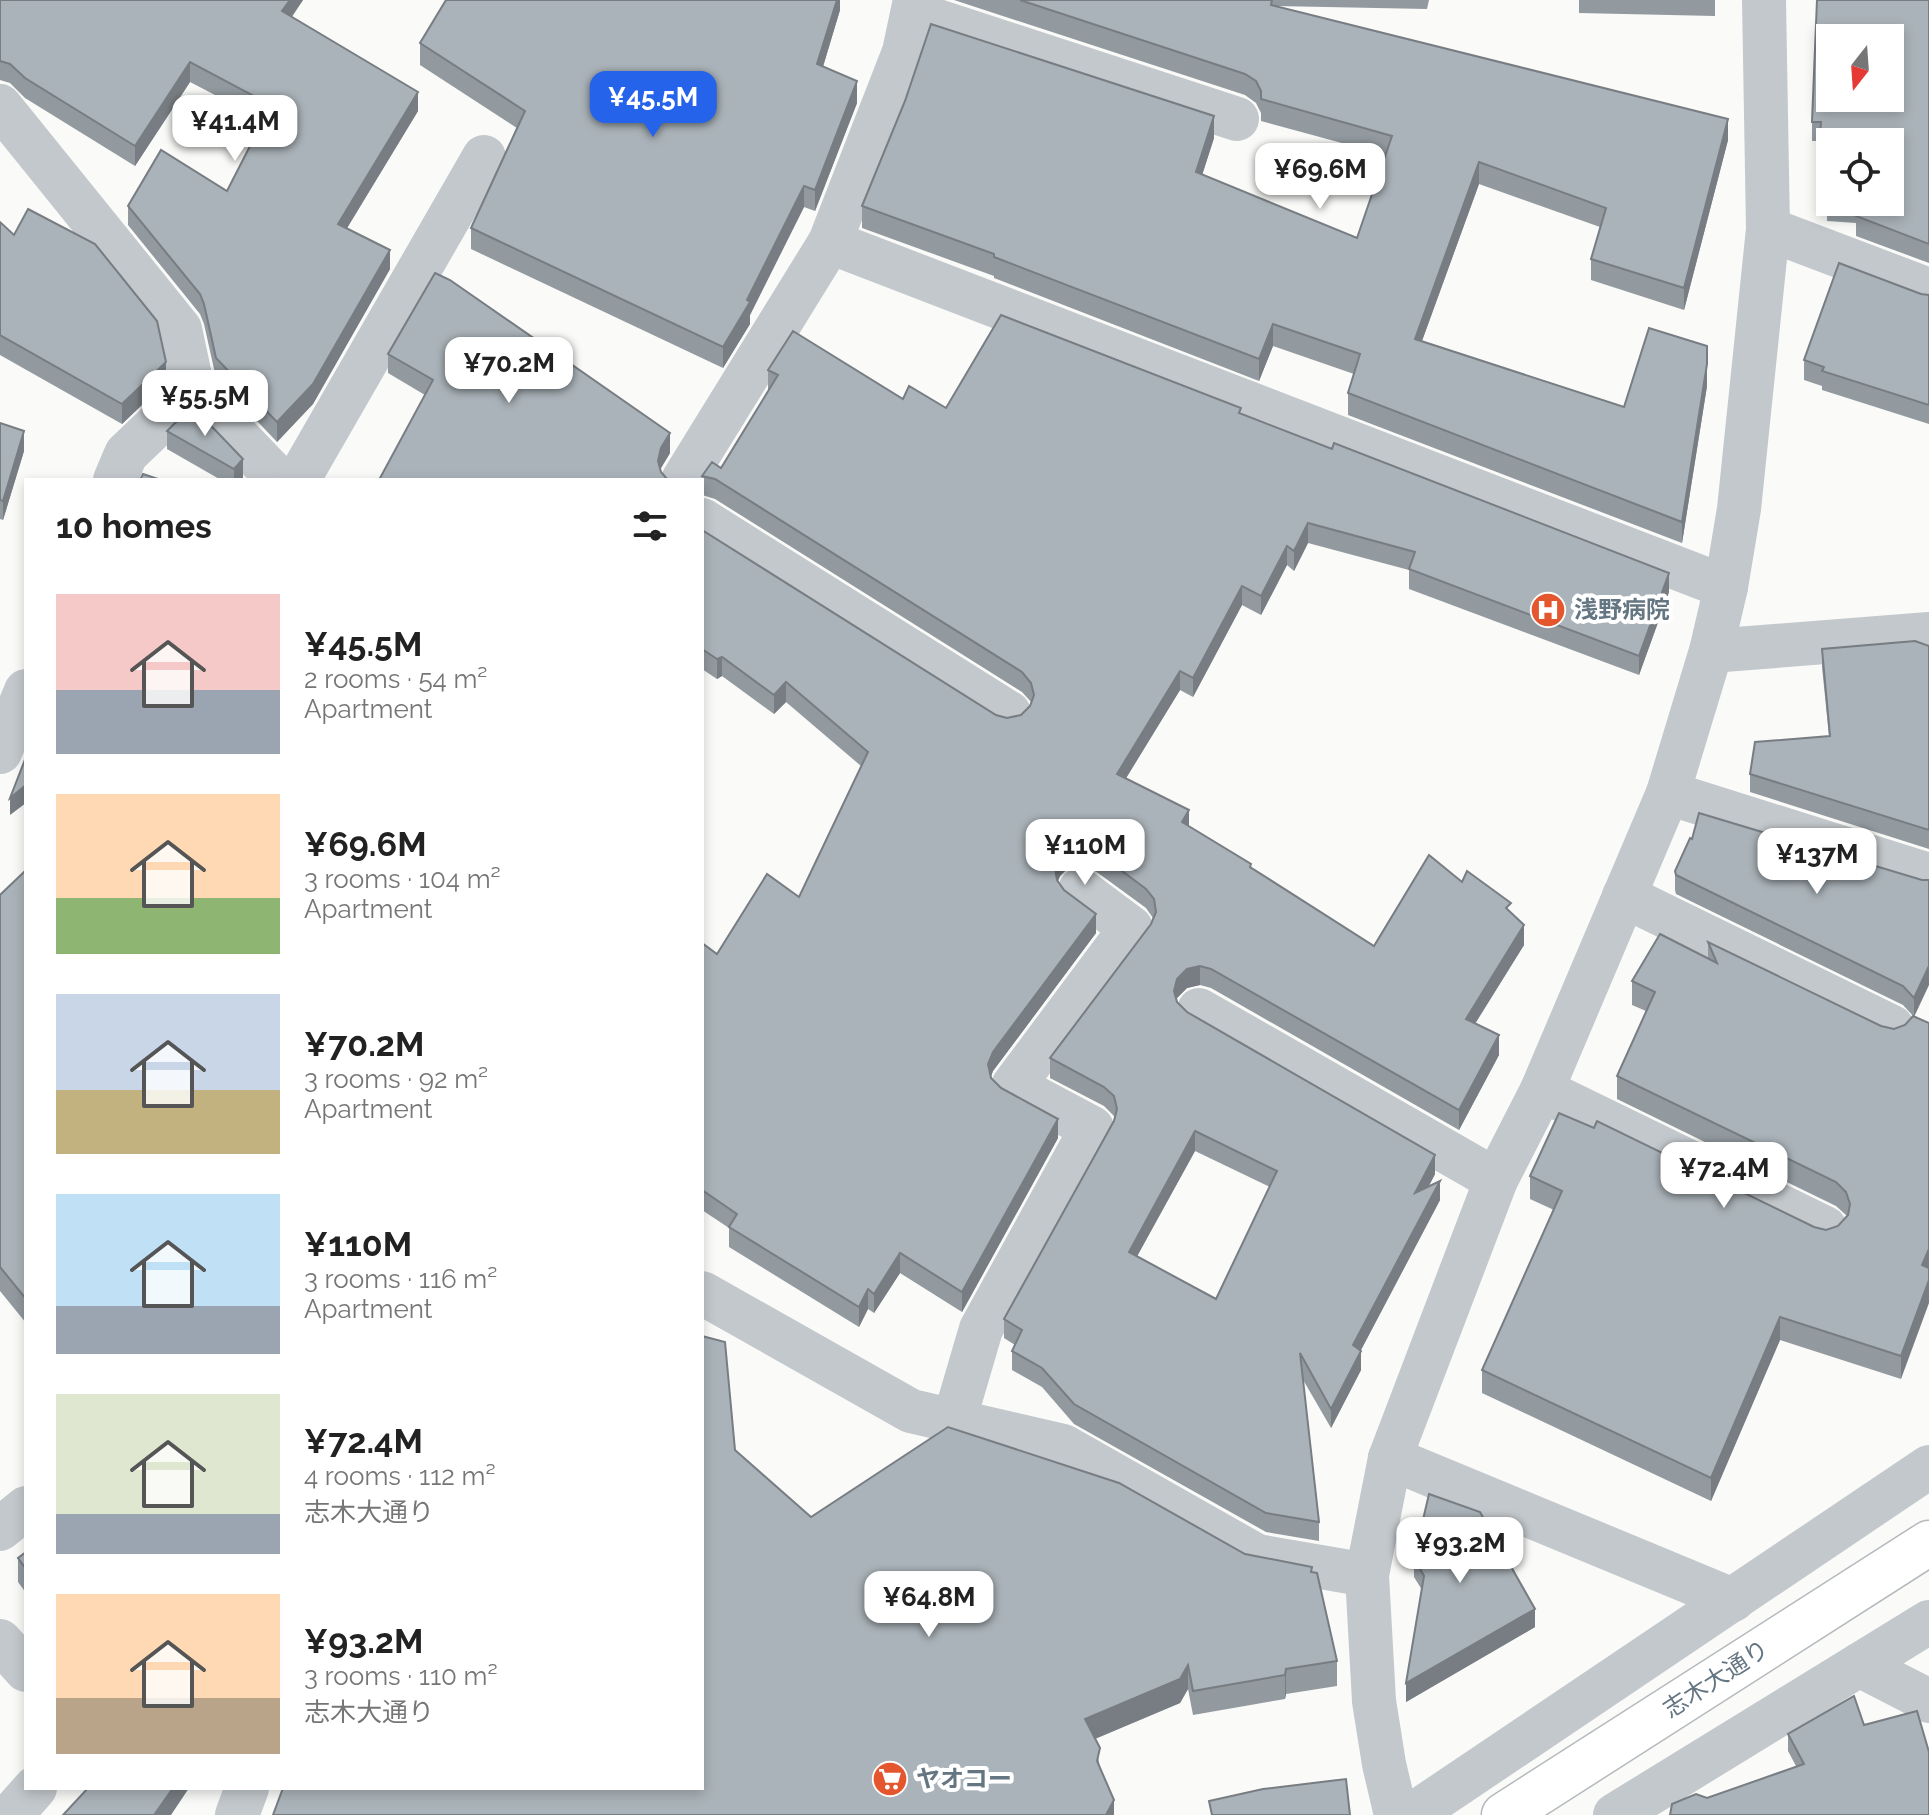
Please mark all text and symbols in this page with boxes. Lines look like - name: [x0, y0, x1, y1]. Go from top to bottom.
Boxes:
- north arrow: [1816, 24, 1904, 112]
- map controls: [1816, 24, 1904, 216]
- pin: ¥45.5M: [588, 71, 718, 139]
- text: ¥45.5M: [608, 82, 698, 112]
- pin: ¥41.4M: [170, 95, 300, 163]
- text: ¥41.4M: [190, 106, 280, 136]
- button: locate: [1816, 128, 1904, 216]
- pin: ¥69.6M: [1255, 143, 1385, 211]
- text: ¥69.6M: [1273, 154, 1367, 184]
- pin: ¥70.2M: [444, 337, 574, 405]
- text: ¥70.2M: [463, 348, 555, 378]
- pin: ¥55.5M: [140, 370, 270, 438]
- text: ¥55.5M: [160, 381, 250, 411]
- icon: filters: [628, 504, 672, 548]
- text: 10 homes: [56, 506, 212, 546]
- hospital icon: 浅野病院: [1529, 591, 1567, 629]
- place label: 浅野病院: [1574, 595, 1670, 624]
- text: ¥45.5M: [304, 624, 422, 664]
- icon: home: [120, 626, 216, 722]
- text: 2 rooms · 54 m²: [304, 664, 487, 694]
- text: Apartment: [304, 694, 433, 724]
- pin: ¥110M: [1029, 819, 1141, 887]
- text: ¥69.6M: [304, 824, 427, 864]
- icon: home: [120, 826, 216, 922]
- pin: ¥137M: [1761, 828, 1873, 896]
- text: ¥110M: [1044, 830, 1126, 860]
- text: ¥137M: [1776, 839, 1858, 869]
- text: 3 rooms · 104 m²: [304, 864, 501, 894]
- text: Apartment: [304, 894, 433, 924]
- text: ¥70.2M: [304, 1024, 424, 1064]
- icon: home: [120, 1026, 216, 1122]
- text: 3 rooms · 92 m²: [304, 1064, 488, 1094]
- text: Apartment: [304, 1094, 433, 1124]
- pin: ¥72.4M: [1659, 1142, 1789, 1210]
- text: ¥72.4M: [1679, 1153, 1769, 1183]
- text: ¥110M: [304, 1224, 412, 1264]
- icon: home: [120, 1226, 216, 1322]
- text: 3 rooms · 116 m²: [304, 1264, 497, 1294]
- text: Apartment: [304, 1294, 433, 1324]
- text: ¥72.4M: [304, 1421, 423, 1461]
- icon: home: [120, 1426, 216, 1522]
- text: 4 rooms · 112 m²: [304, 1461, 496, 1491]
- text: 志木大通り: [304, 1497, 434, 1527]
- pin: ¥93.2M: [1395, 1517, 1525, 1585]
- text: ¥93.2M: [1414, 1528, 1506, 1558]
- pin: ¥64.8M: [864, 1571, 994, 1639]
- text: ¥64.8M: [882, 1582, 976, 1612]
- text: ¥93.2M: [304, 1621, 423, 1661]
- icon: home: [120, 1626, 216, 1722]
- street label: 志木大通り: [1658, 1634, 1774, 1723]
- text: 3 rooms · 110 m²: [304, 1661, 498, 1691]
- text: 志木大通り: [304, 1697, 434, 1727]
- supermarket icon: ヤオコー: [871, 1760, 909, 1798]
- place label: ヤオコー: [916, 1764, 1012, 1793]

